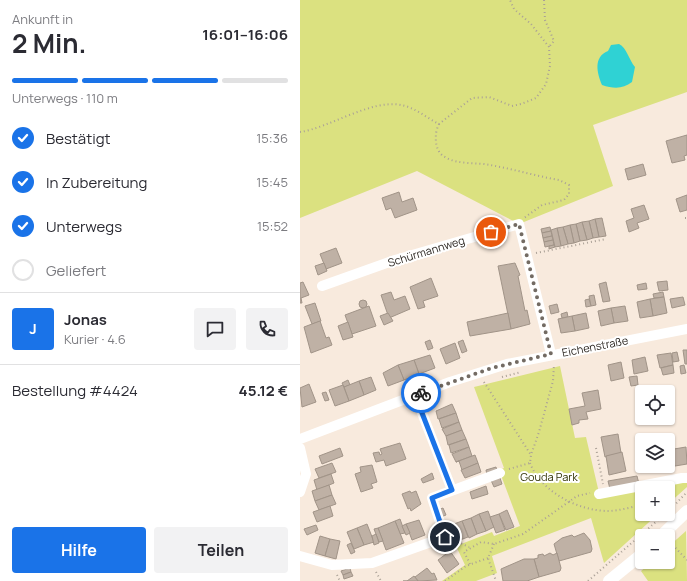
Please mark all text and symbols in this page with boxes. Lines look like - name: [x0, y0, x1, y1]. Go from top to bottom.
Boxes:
- text: Ankunft in: [12, 10, 73, 28]
- text: 16:01–16:06: [202, 24, 288, 45]
- text: 2 Min.: [12, 25, 86, 61]
- text: Unterwegs · 110 m: [12, 89, 118, 107]
- icon: check: [12, 127, 34, 149]
- text: Bestätigt: [46, 128, 111, 149]
- text: 15:36: [256, 129, 288, 147]
- icon: check: [12, 171, 34, 193]
- text: In Zubereitung: [46, 172, 147, 193]
- text: 15:45: [256, 173, 288, 191]
- icon: check: [12, 215, 34, 237]
- pin: [474, 215, 508, 249]
- text: Unterwegs: [46, 216, 122, 237]
- text: 15:52: [257, 217, 288, 235]
- icon: bag: [480, 221, 502, 243]
- street label: Schürmannweg: [386, 232, 466, 270]
- text: Geliefert: [46, 260, 106, 281]
- button: chat: [194, 308, 236, 350]
- button: phone: [246, 308, 288, 350]
- text: Jonas: [64, 309, 107, 330]
- text: J: [29, 318, 37, 339]
- text: Kurier · 4.6: [64, 330, 126, 348]
- street label: Eichenstraße: [561, 332, 630, 360]
- courier: [401, 373, 441, 413]
- text: Bestellung #4424: [12, 380, 138, 401]
- text: 45.12 €: [239, 380, 288, 401]
- icon: bike: [410, 382, 432, 404]
- map controls: [635, 385, 675, 569]
- button: locate: [635, 385, 675, 425]
- button: layers: [635, 433, 675, 473]
- park label: Gouda Park: [520, 469, 578, 484]
- button: +: [635, 481, 675, 521]
- pin: [428, 520, 462, 554]
- icon: home: [434, 526, 456, 548]
- button: Hilfe: [12, 527, 146, 573]
- button: Teilen: [154, 527, 288, 573]
- button: −: [635, 529, 675, 569]

